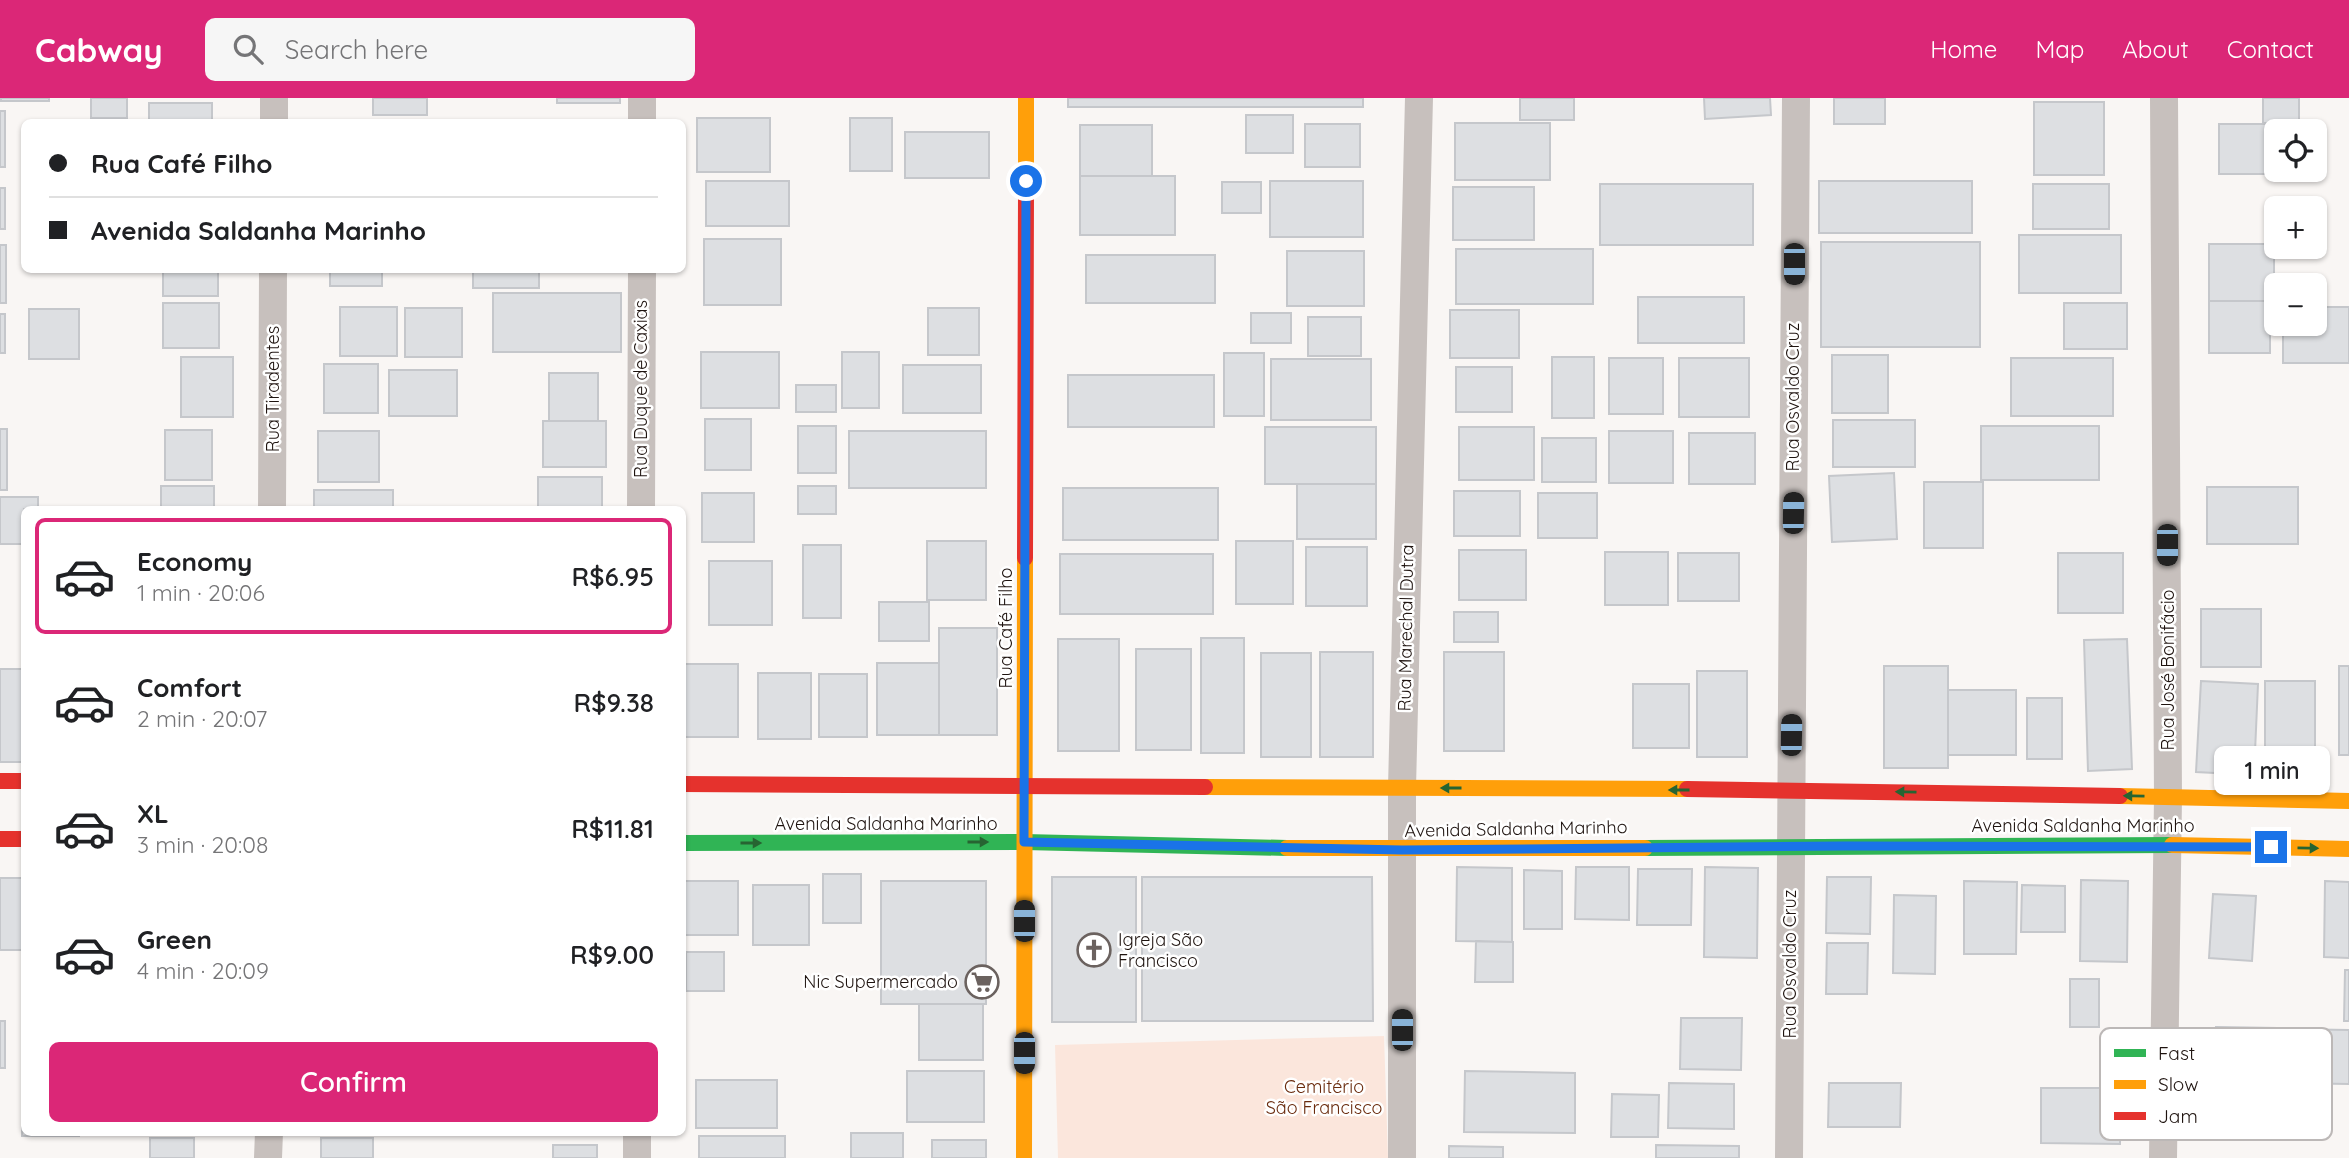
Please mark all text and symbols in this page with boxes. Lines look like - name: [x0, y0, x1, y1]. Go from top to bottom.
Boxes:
- search box: [205, 18, 695, 81]
- text: Cabway: [35, 29, 163, 70]
- icon: search: [229, 30, 267, 68]
- text: Search here: [285, 33, 428, 66]
- text: Home: [1930, 34, 1997, 64]
- text: Map: [2035, 34, 2084, 64]
- text: About: [2122, 34, 2189, 64]
- text: Contact: [2227, 34, 2314, 64]
- map controls: [2264, 119, 2327, 336]
- button: locate: [2264, 119, 2327, 182]
- text: Rua Café Filho: [91, 147, 273, 180]
- route start: [1010, 165, 1042, 197]
- button: +: [2264, 196, 2327, 259]
- text: Avenida Saldanha Marinho: [91, 214, 426, 247]
- car: [1784, 243, 1805, 285]
- button: −: [2264, 273, 2327, 336]
- street label: Rua Duque de Caxias: [629, 300, 652, 478]
- street label: Rua Osvaldo Cruz: [1781, 323, 1804, 471]
- street label: Rua Tiradentes: [261, 326, 284, 452]
- car: [1783, 492, 1804, 534]
- car: [2157, 524, 2178, 566]
- street label: Rua Marechal Dutra: [1393, 544, 1418, 712]
- icon: car: [53, 545, 116, 608]
- text: Economy: [137, 545, 252, 578]
- text: R$6.95: [572, 560, 654, 593]
- street label: Rua Café Filho: [994, 568, 1017, 688]
- text: 1 min · 20:06: [137, 578, 265, 607]
- street label: Rua José Bonifácio: [2156, 590, 2179, 750]
- icon: car: [53, 671, 116, 734]
- text: Comfort: [137, 671, 242, 704]
- text: R$9.38: [574, 686, 654, 719]
- text: 2 min · 20:07: [137, 704, 267, 733]
- car: [1781, 714, 1802, 756]
- callout: 1 min: [2213, 746, 2329, 794]
- text: 1 min: [2244, 756, 2300, 785]
- one-way arrow: [1440, 782, 1462, 794]
- one-way arrow: [1668, 784, 1690, 796]
- one-way arrow: [1895, 787, 1917, 798]
- one-way arrow: [2123, 790, 2145, 802]
- icon: car: [53, 797, 116, 860]
- text: XL: [137, 797, 169, 830]
- text: R$11.81: [571, 812, 654, 845]
- street label: Avenida Saldanha Marinho: [774, 812, 998, 835]
- street label: Avenida Saldanha Marinho: [1971, 814, 2195, 837]
- street label: Avenida Saldanha Marinho: [1404, 815, 1628, 842]
- text: 3 min · 20:08: [137, 830, 268, 859]
- route end: [2255, 831, 2287, 863]
- one-way arrow: [740, 837, 762, 849]
- one-way arrow: [967, 837, 989, 848]
- one-way arrow: [2297, 843, 2319, 854]
- street label: Rua Osvaldo Cruz: [1778, 890, 1801, 1038]
- car: [1014, 900, 1035, 942]
- icon: car: [53, 923, 116, 986]
- text: Green: [137, 923, 212, 956]
- place label: Igreja São Francisco: [1118, 928, 1203, 972]
- church icon: Igreja São Francisco: [1075, 931, 1113, 969]
- text: R$9.00: [570, 938, 654, 971]
- text: 4 min · 20:09: [137, 956, 269, 985]
- supermarket icon: Nic Supermercado: [963, 963, 1001, 1001]
- place label: Nic Supermercado: [803, 970, 958, 993]
- car: [1392, 1009, 1413, 1051]
- legend: [2100, 1028, 2332, 1140]
- car: [1014, 1032, 1035, 1074]
- text: Fast: [2158, 1041, 2195, 1065]
- button: Confirm: [49, 1042, 658, 1122]
- text: Slow: [2158, 1072, 2199, 1096]
- park label: Cemitério São Francisco: [1266, 1075, 1382, 1119]
- text: Jam: [2158, 1104, 2198, 1128]

